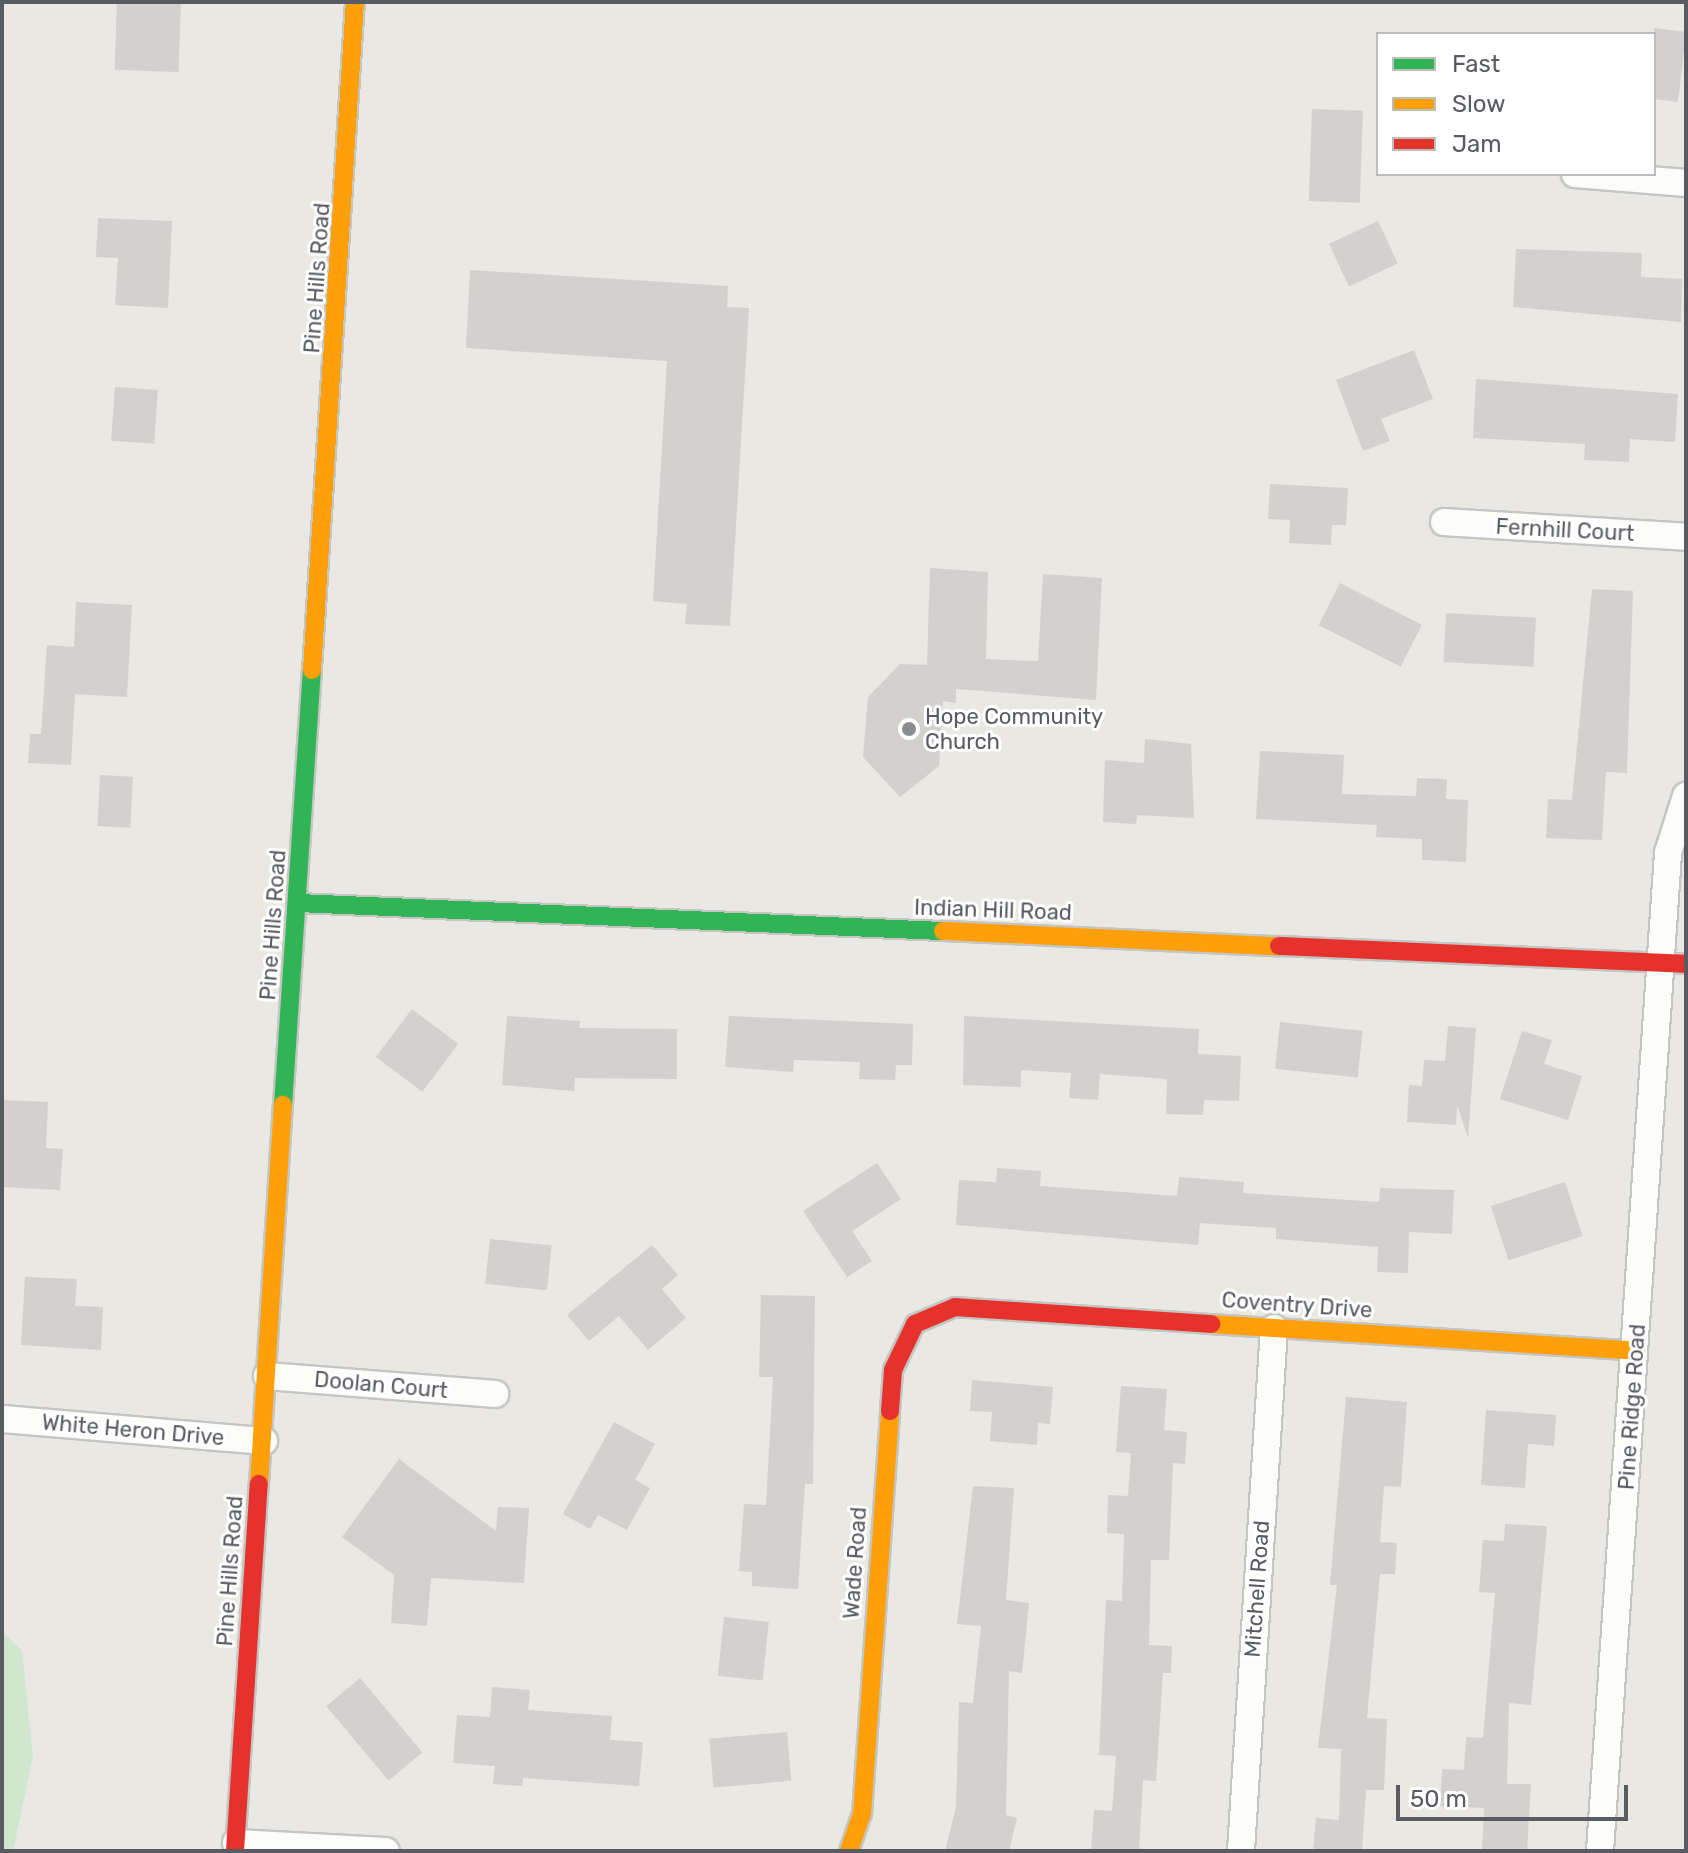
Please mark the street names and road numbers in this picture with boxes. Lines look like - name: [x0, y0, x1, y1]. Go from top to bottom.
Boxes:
- street label: Pine Hills Road: [299, 202, 335, 354]
- street label: Fernhill Court: [1495, 513, 1635, 547]
- street label: Pine Hills Road: [255, 849, 291, 1001]
- street label: Indian Hill Road: [914, 894, 1072, 926]
- street label: Coventry Drive: [1220, 1287, 1374, 1323]
- street label: Pine Ridge Road: [1613, 1323, 1651, 1491]
- street label: Doolan Court: [313, 1366, 449, 1404]
- street label: White Heron Drive: [41, 1409, 225, 1451]
- street label: Pine Hills Road: [212, 1495, 248, 1647]
- street label: Wade Road: [838, 1506, 872, 1620]
- street label: Mitchell Road: [1239, 1520, 1275, 1658]

